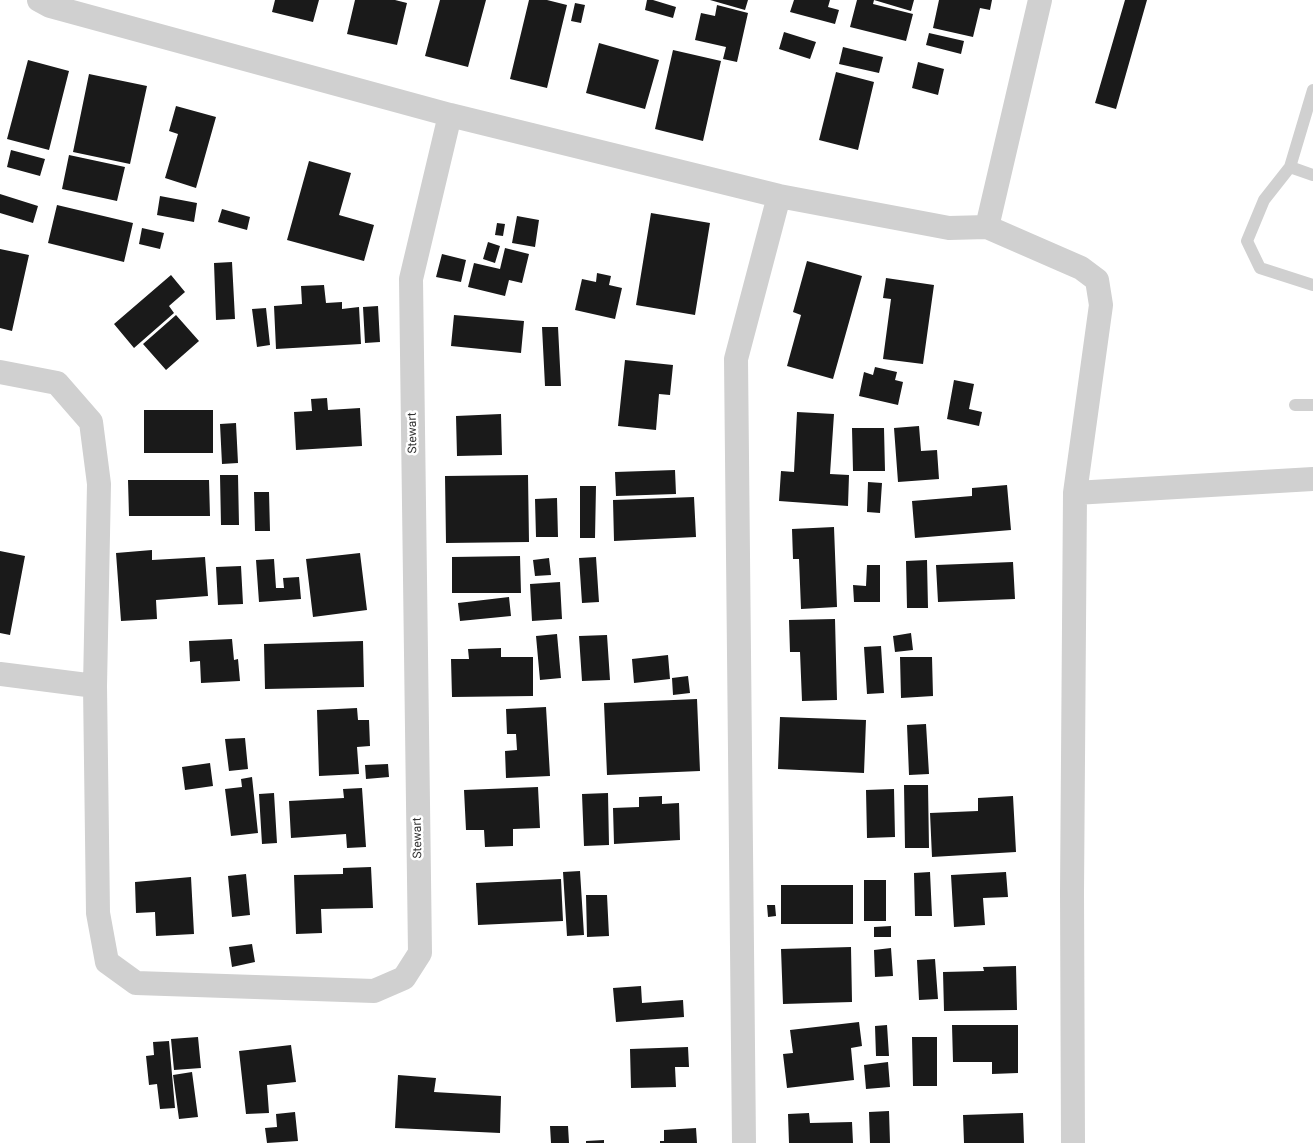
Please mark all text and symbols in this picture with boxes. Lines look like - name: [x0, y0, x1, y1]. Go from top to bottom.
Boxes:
- street label: Stewart: [405, 412, 421, 454]
- street label: Stewart: [410, 817, 426, 859]

